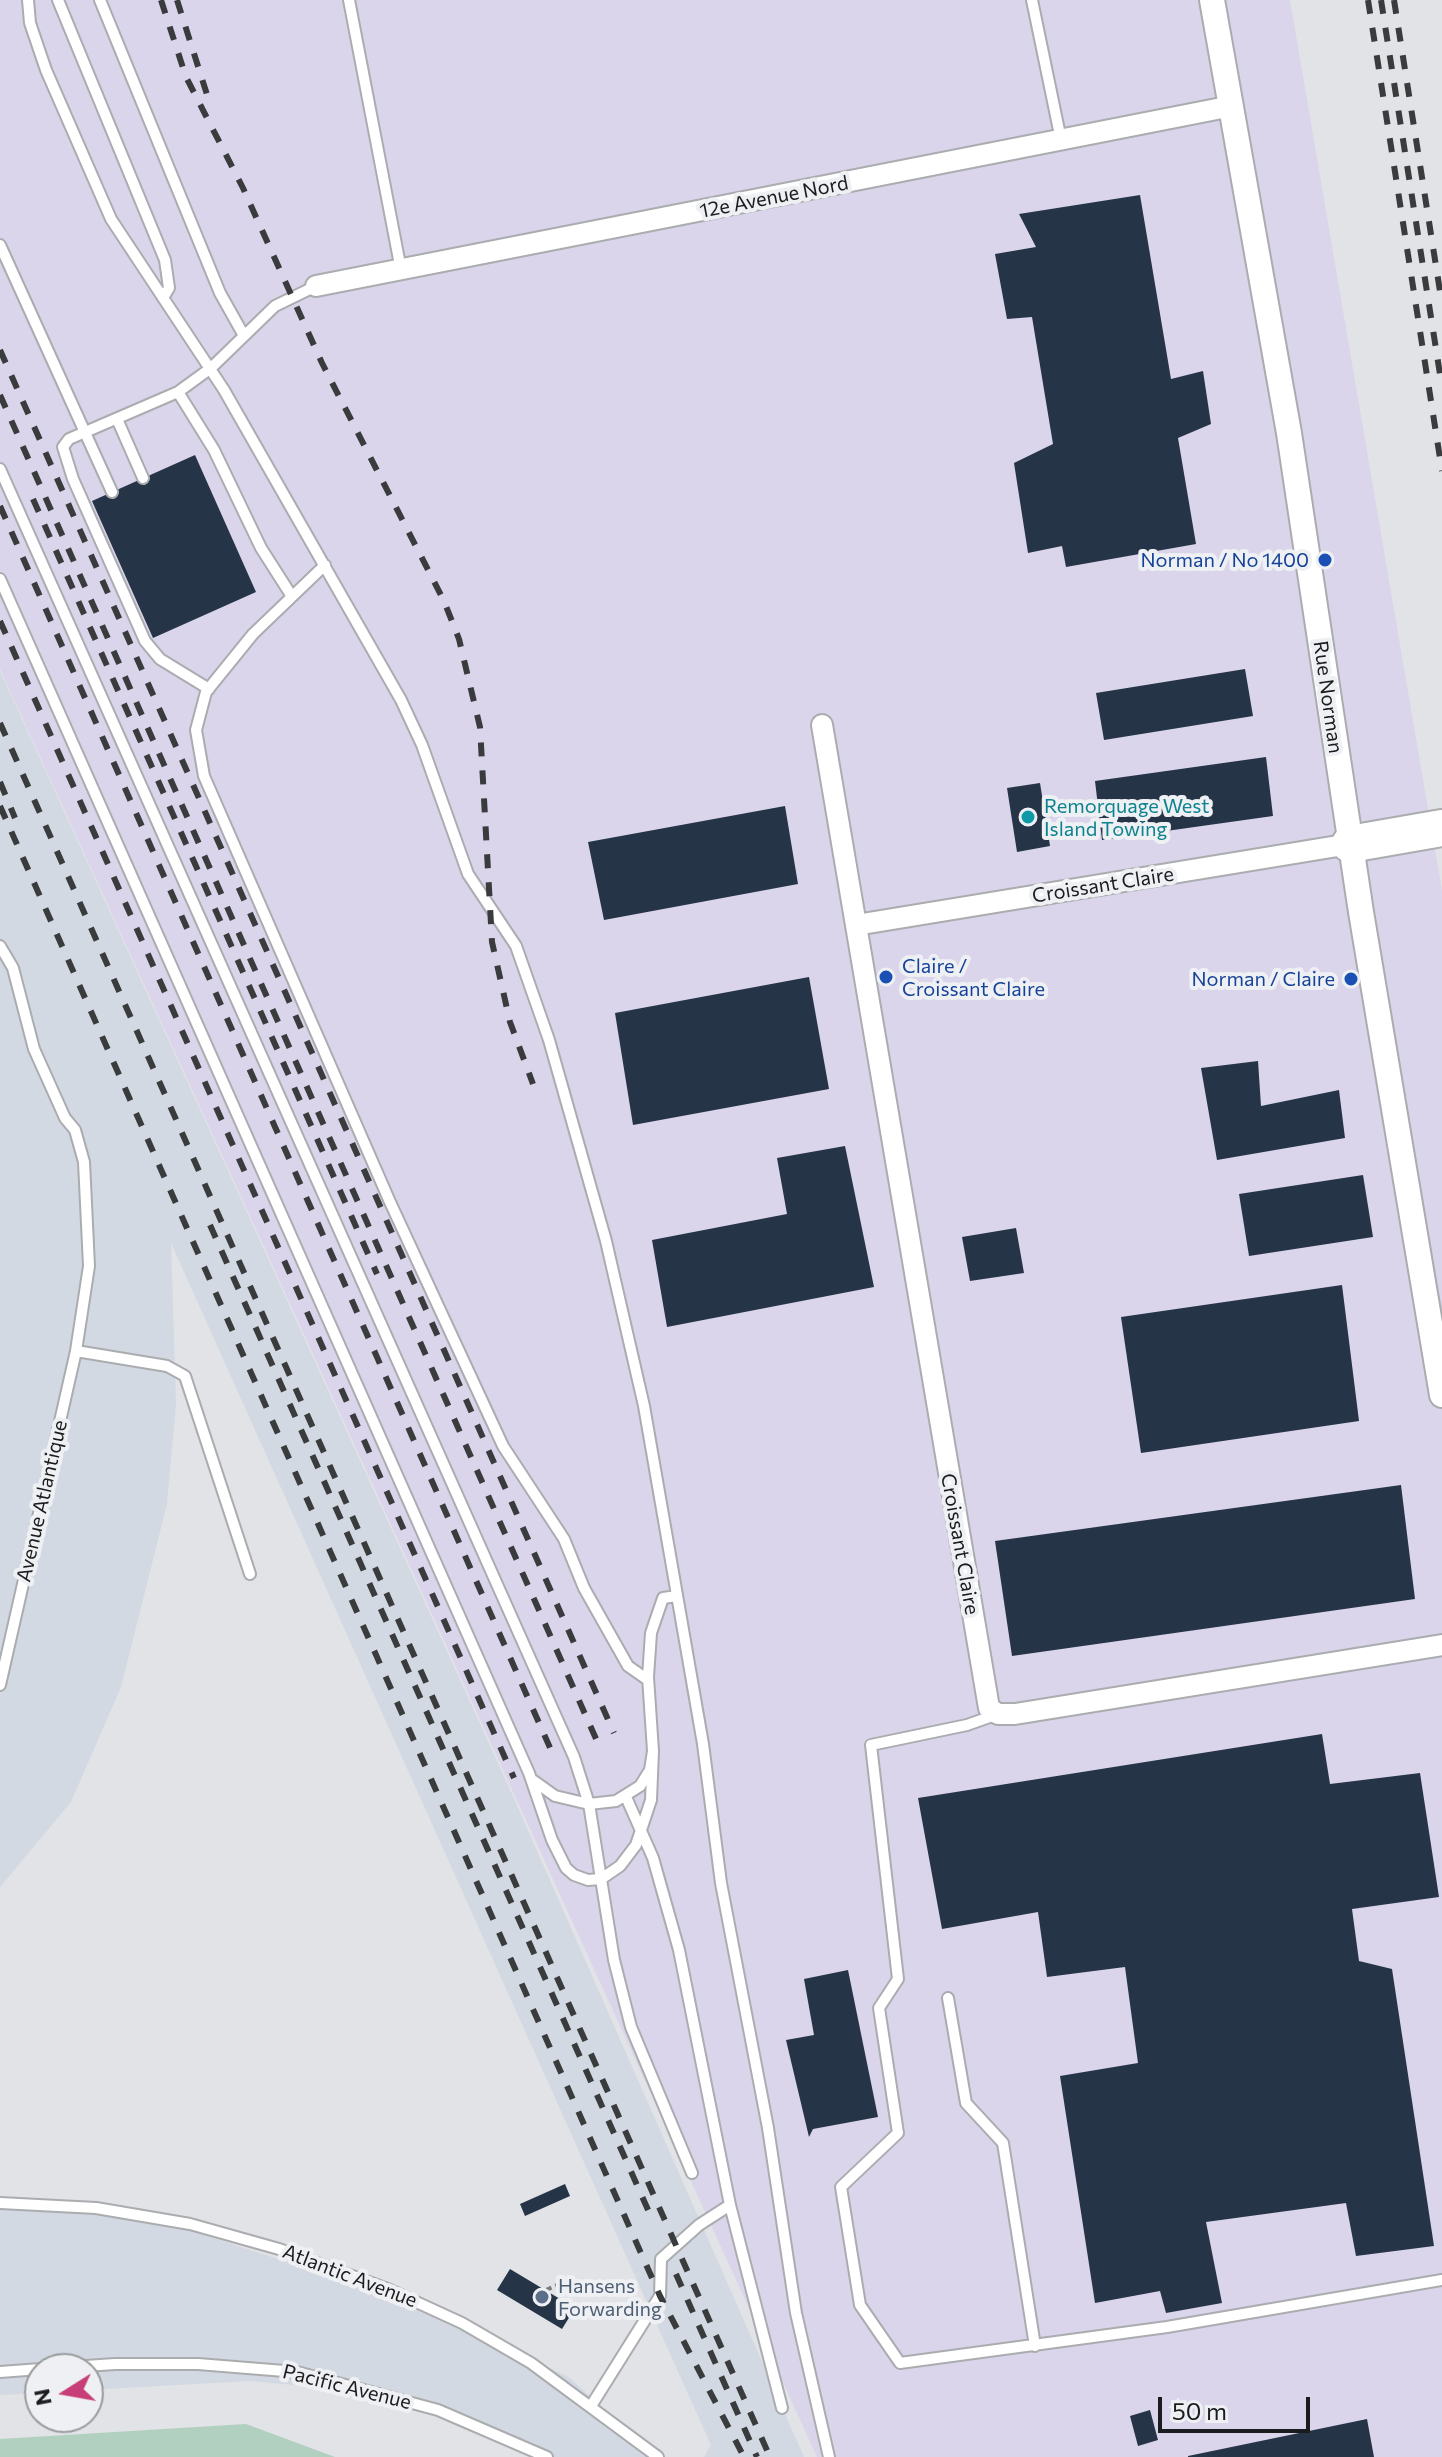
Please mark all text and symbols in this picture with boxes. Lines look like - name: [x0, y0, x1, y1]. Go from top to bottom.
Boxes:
- street label: 12e Avenue Nord: [698, 171, 850, 223]
- place label: Norman / No 1400: [1141, 548, 1309, 572]
- marker: Norman / No 1400: [1316, 551, 1334, 569]
- street label: Rue Norman: [1308, 639, 1348, 755]
- place label: Remorquage West Island Towing: [1044, 794, 1209, 841]
- marker: Remorquage West Island Towing: [1019, 808, 1037, 826]
- street label: Croissant Claire: [1030, 862, 1176, 908]
- place label: Claire / Croissant Claire: [902, 954, 1045, 1001]
- place label: Norman / Claire: [1191, 967, 1335, 991]
- marker: Claire / Croissant Claire: [877, 968, 895, 986]
- marker: Norman / Claire: [1342, 970, 1360, 988]
- street label: Avenue Atlantique: [12, 1418, 72, 1584]
- street label: Croissant Claire: [936, 1471, 984, 1617]
- street label: Atlantic Avenue: [279, 2239, 421, 2313]
- place label: Hansens Forwarding: [558, 2274, 662, 2321]
- marker: Hansens Forwarding: [533, 2288, 551, 2306]
- north arrow: [24, 2353, 104, 2433]
- street label: Pacific Avenue: [280, 2359, 414, 2415]
- scale bar: [1162, 2381, 1314, 2431]
- text: N: [27, 2387, 57, 2408]
- text: 50 m: [1172, 2396, 1227, 2425]

